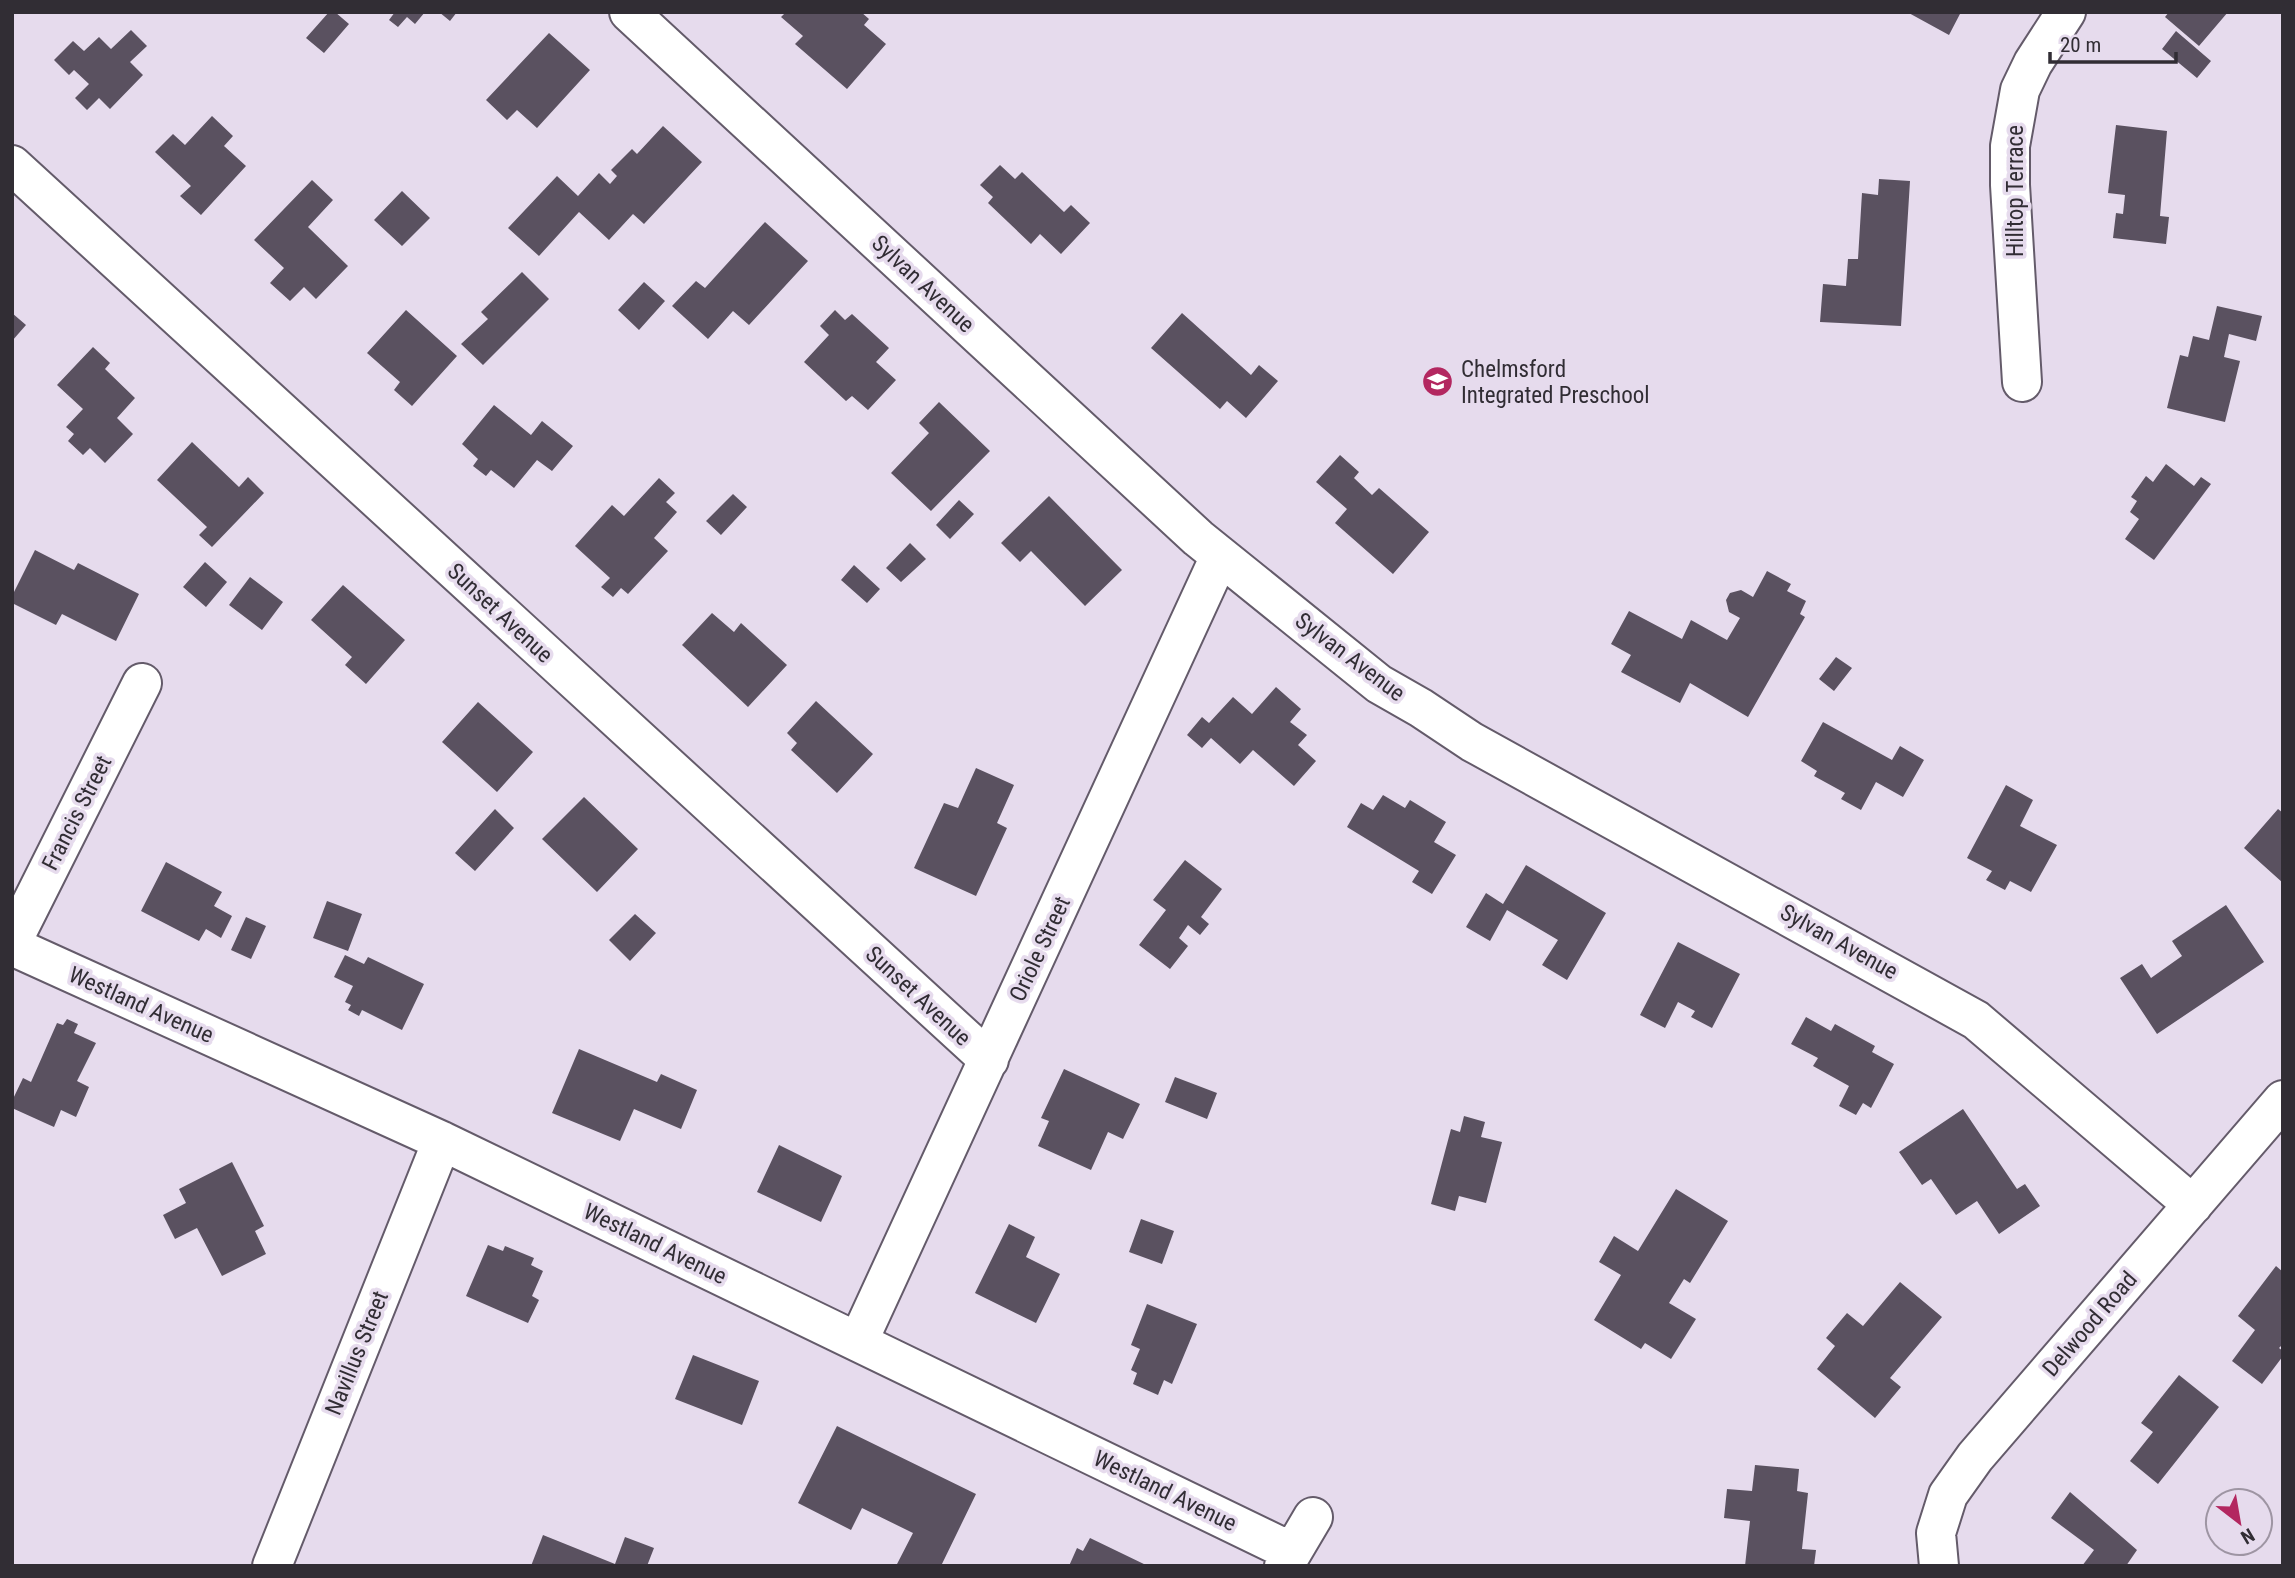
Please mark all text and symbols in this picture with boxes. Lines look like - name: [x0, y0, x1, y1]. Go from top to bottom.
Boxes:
- scale bar: [2050, 21, 2176, 65]
- text: 20 m: [2060, 33, 2101, 57]
- street label: Hilltop Terrace: [2002, 125, 2029, 257]
- street label: Sylvan Avenue: [866, 230, 980, 338]
- place label: Chelmsford Integrated Preschool: [1461, 356, 1650, 409]
- school or university icon: Chelmsford Integrated Preschool: [1421, 365, 1455, 399]
- street label: Sunset Avenue: [442, 558, 558, 668]
- street label: Sylvan Avenue: [1290, 607, 1410, 707]
- street label: Francis Street: [37, 751, 117, 875]
- street label: Oriole Street: [1004, 892, 1076, 1006]
- street label: Sylvan Avenue: [1776, 899, 1902, 985]
- street label: Sunset Avenue: [860, 941, 976, 1051]
- street label: Westland Avenue: [64, 961, 218, 1049]
- street label: Westland Avenue: [579, 1198, 731, 1290]
- street label: Delwood Road: [2037, 1266, 2143, 1382]
- street label: Navillus Street: [320, 1287, 394, 1419]
- street label: Westland Avenue: [1089, 1445, 1241, 1537]
- north arrow: [2204, 1487, 2274, 1557]
- text: N: [2237, 1523, 2258, 1549]

